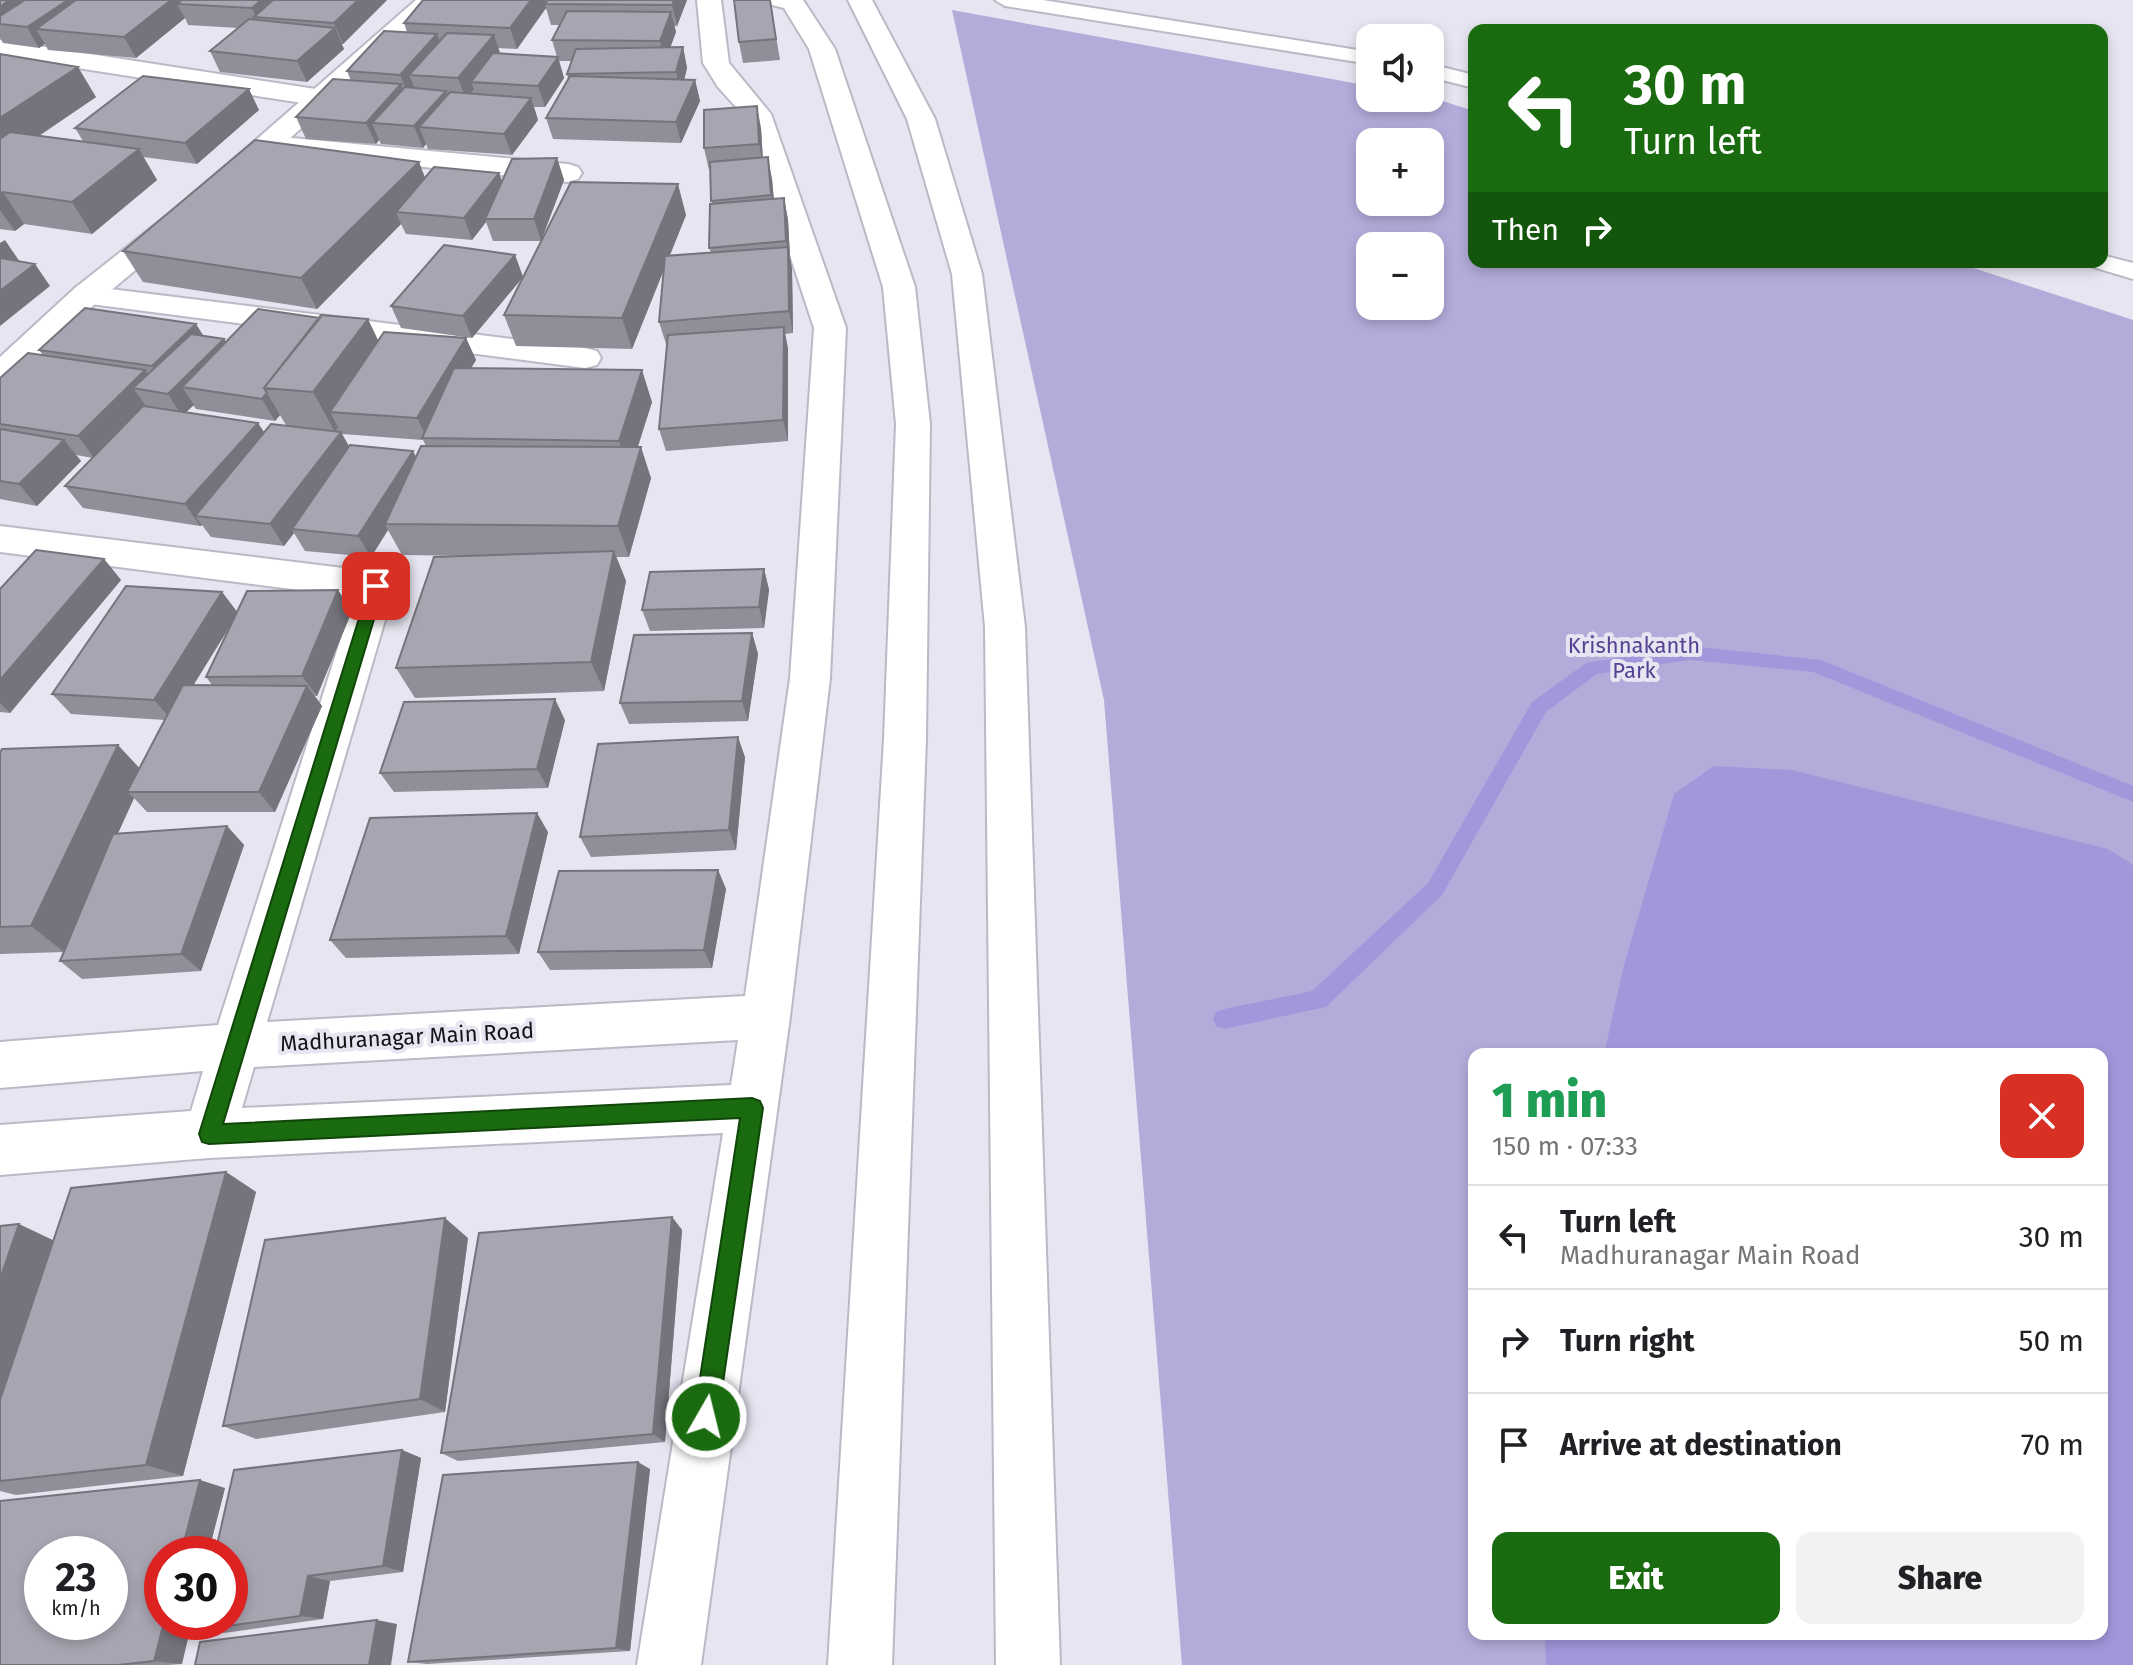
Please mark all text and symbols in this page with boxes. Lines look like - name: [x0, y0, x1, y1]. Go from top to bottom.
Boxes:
- map controls: [1356, 24, 1444, 320]
- button: sound: [1356, 24, 1444, 112]
- text: 30 m: [1624, 52, 1746, 119]
- icon: left: [1492, 56, 1596, 160]
- text: Turn left: [1624, 120, 1762, 164]
- button: +: [1356, 128, 1444, 216]
- icon: right: [1575, 208, 1619, 252]
- text: Then: [1492, 212, 1559, 248]
- button: −: [1356, 232, 1444, 320]
- pin: [342, 552, 410, 620]
- icon: arrive: [354, 564, 398, 608]
- park label: Krishnakanth Park: [1568, 632, 1700, 684]
- street label: Madhuranagar Main Road: [279, 1017, 535, 1057]
- text: 1 min: [1492, 1072, 1607, 1130]
- button: close: [2000, 1074, 2084, 1158]
- text: 150 m · 07:33: [1492, 1131, 1638, 1162]
- text: Turn left: [1560, 1204, 1676, 1240]
- icon: left: [1492, 1215, 1536, 1259]
- text: 30 m: [2019, 1219, 2084, 1255]
- text: Madhuranagar Main Road: [1560, 1240, 1861, 1271]
- icon: right: [1492, 1319, 1536, 1363]
- text: Turn right: [1560, 1323, 1695, 1359]
- text: 50 m: [2019, 1323, 2084, 1359]
- position arrow: [664, 1375, 748, 1459]
- icon: arrive: [1492, 1423, 1536, 1467]
- text: Arrive at destination: [1560, 1427, 1842, 1463]
- text: 70 m: [2021, 1427, 2084, 1463]
- button: Exit: [1492, 1532, 1780, 1624]
- button: Share: [1796, 1532, 2084, 1624]
- speed limit sign: 30: [144, 1536, 248, 1640]
- text: 23: [55, 1554, 97, 1602]
- text: km/h: [51, 1596, 101, 1620]

